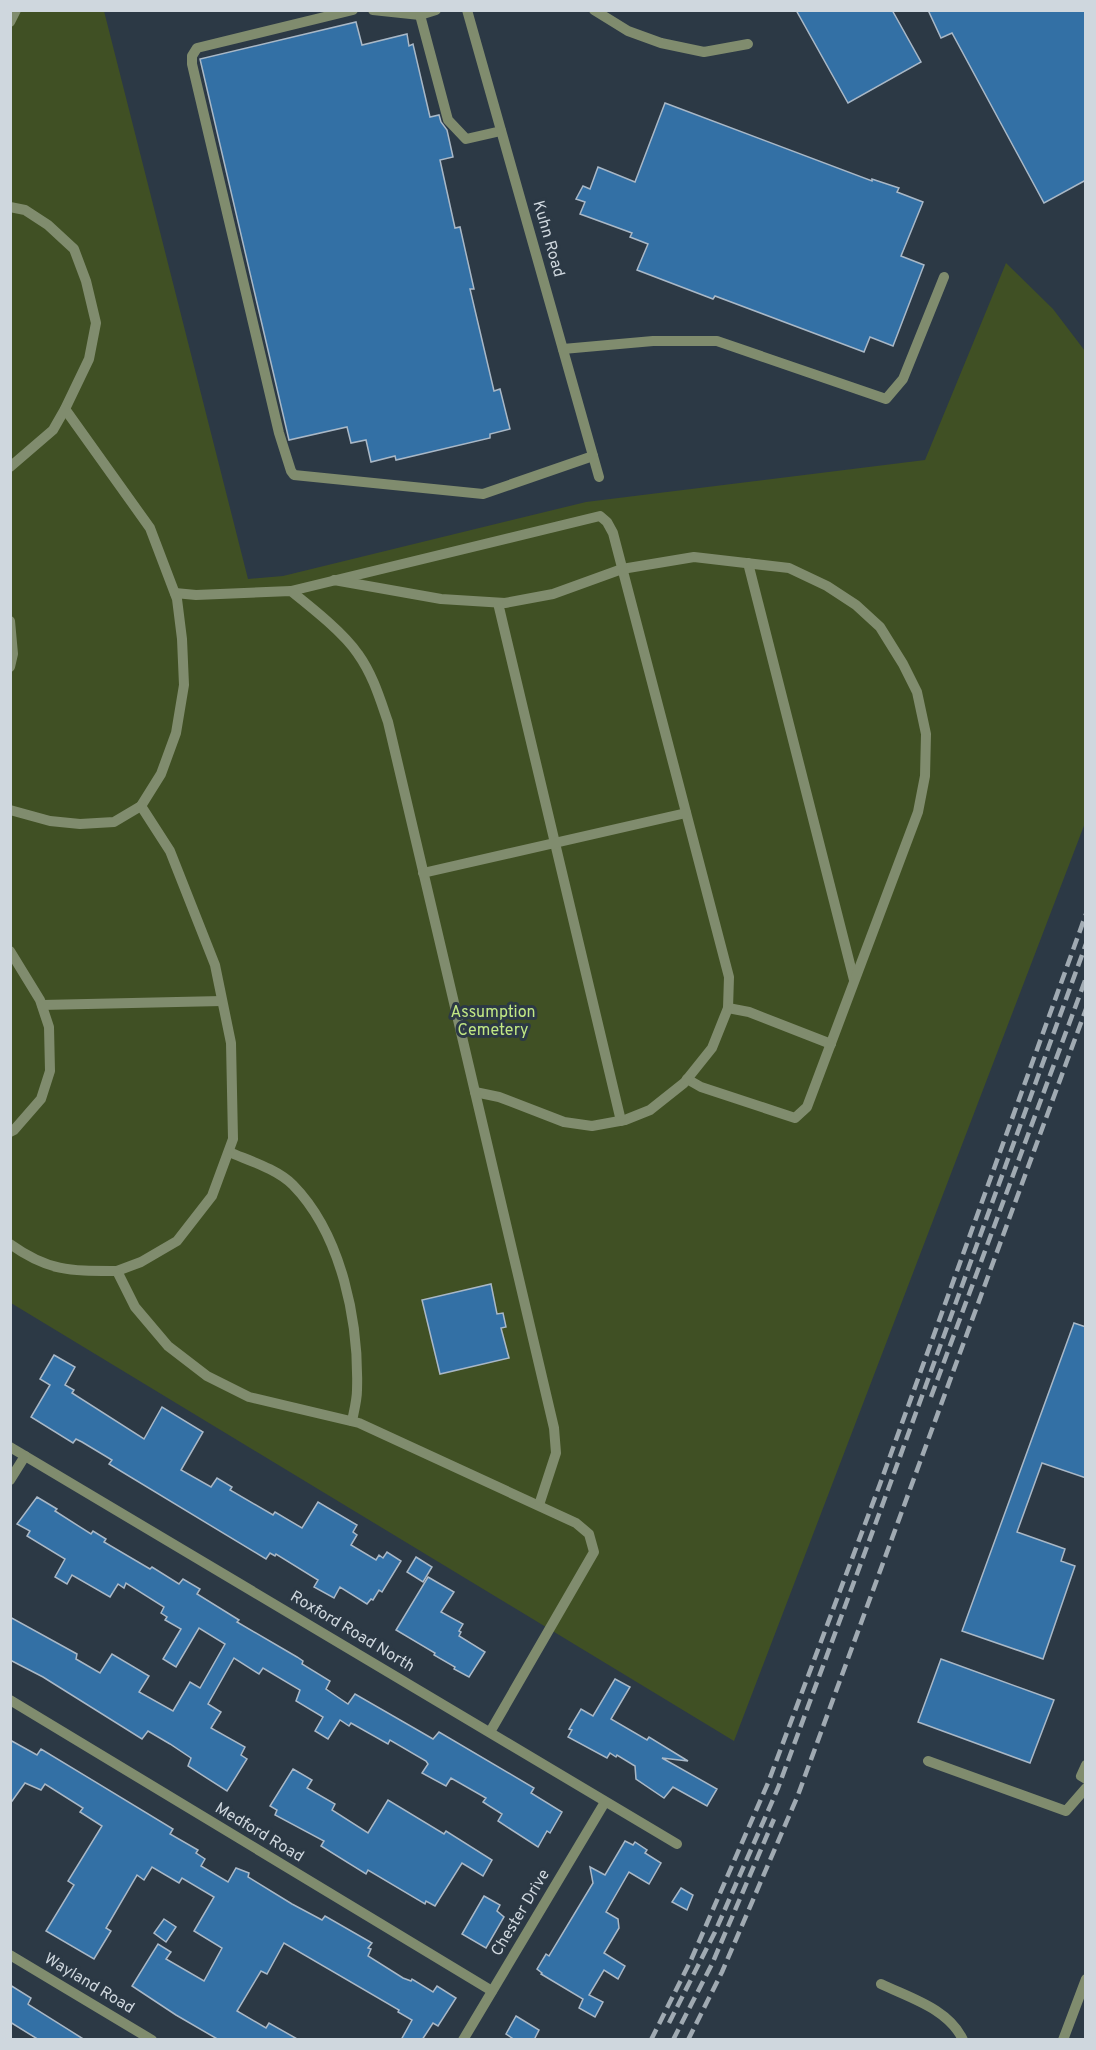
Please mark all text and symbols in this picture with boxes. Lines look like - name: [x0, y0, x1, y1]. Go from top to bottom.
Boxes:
- street label: Kuhn Road: [528, 199, 568, 279]
- park label: Assumption Cemetery: [450, 1003, 536, 1041]
- street label: Roxford Road North: [286, 1587, 418, 1677]
- street label: Medford Road: [211, 1799, 307, 1867]
- street label: Chester Drive: [487, 1866, 555, 1960]
- street label: Wayland Road: [40, 1949, 138, 2019]

